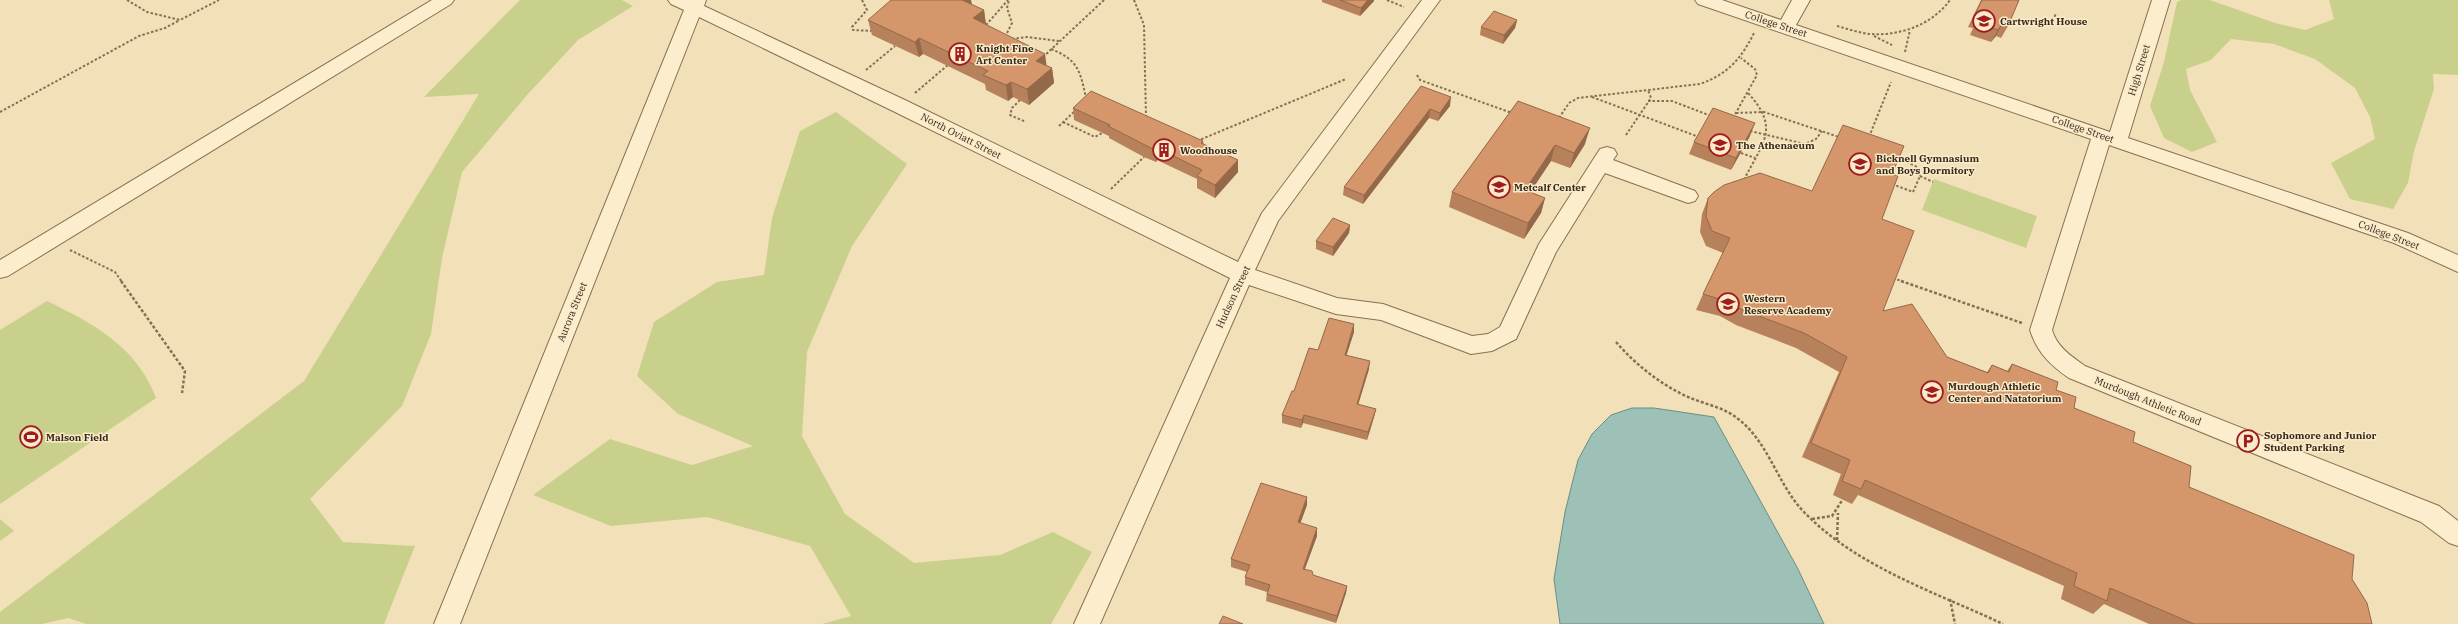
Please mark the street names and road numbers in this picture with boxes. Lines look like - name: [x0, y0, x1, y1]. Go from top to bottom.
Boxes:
- street label: College Street: [1743, 8, 1809, 40]
- street label: High Street: [2125, 42, 2153, 97]
- street label: North Oviatt Street: [919, 110, 1004, 162]
- street label: College Street: [2050, 112, 2116, 146]
- street label: College Street: [2357, 217, 2422, 253]
- street label: Hudson Street: [1213, 263, 1253, 330]
- street label: Aurora Street: [554, 280, 590, 344]
- street label: Murdough Athletic Road: [2093, 374, 2203, 428]

